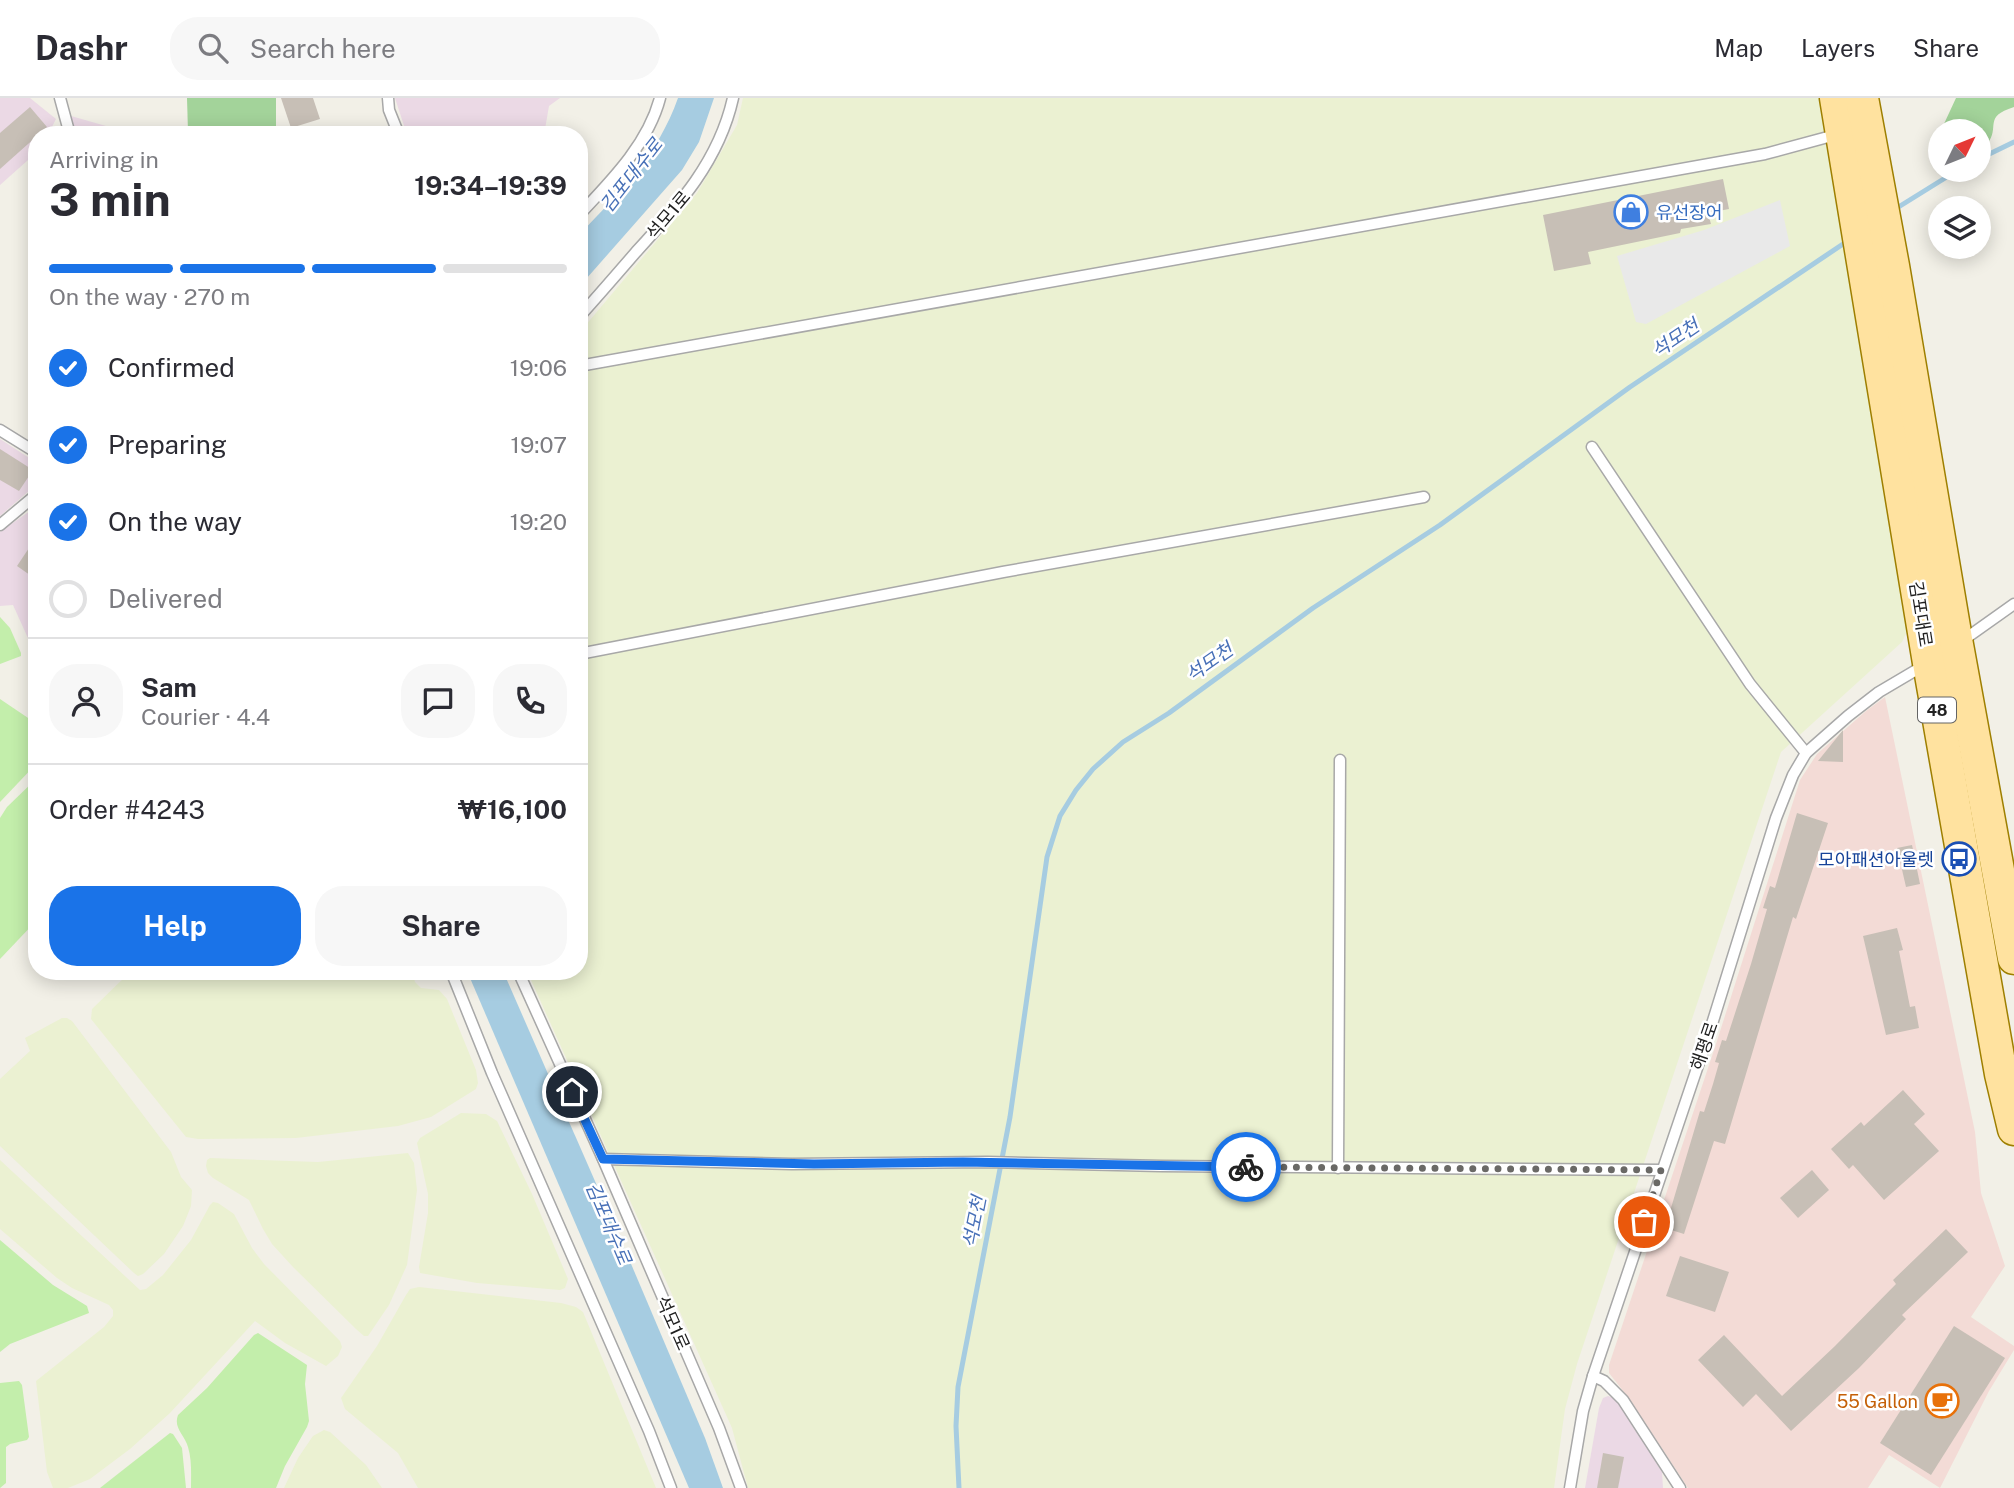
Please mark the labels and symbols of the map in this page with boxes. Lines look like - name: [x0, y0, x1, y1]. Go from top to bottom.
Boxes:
- north arrow: [1928, 119, 1992, 182]
- water label: 김포대수로: [595, 133, 668, 216]
- street label: 석모1로: [642, 186, 694, 244]
- shop icon: 유선장어: [1612, 193, 1650, 231]
- place label: 유선장어: [1656, 202, 1722, 223]
- water label: 석모천: [1647, 313, 1704, 362]
- street label: 김포대로: [1905, 580, 1937, 648]
- water label: 석모천: [1181, 637, 1238, 686]
- road number: 48: [1918, 698, 1956, 722]
- bus stop icon: 모아패션아울렛: [1940, 840, 1978, 878]
- place label: 모아패션아울렛: [1818, 849, 1934, 870]
- street label: 해평로: [1686, 1019, 1722, 1073]
- pin: [542, 1062, 602, 1122]
- courier: [1211, 1132, 1281, 1202]
- water label: 김포대수로: [582, 1178, 637, 1269]
- pin: [1614, 1192, 1674, 1252]
- water label: 석모천: [958, 1193, 990, 1250]
- street label: 석모1로: [652, 1293, 694, 1353]
- cafe icon: 55 Gallon: [1923, 1382, 1961, 1420]
- place label: 55 Gallon: [1837, 1391, 1918, 1412]

